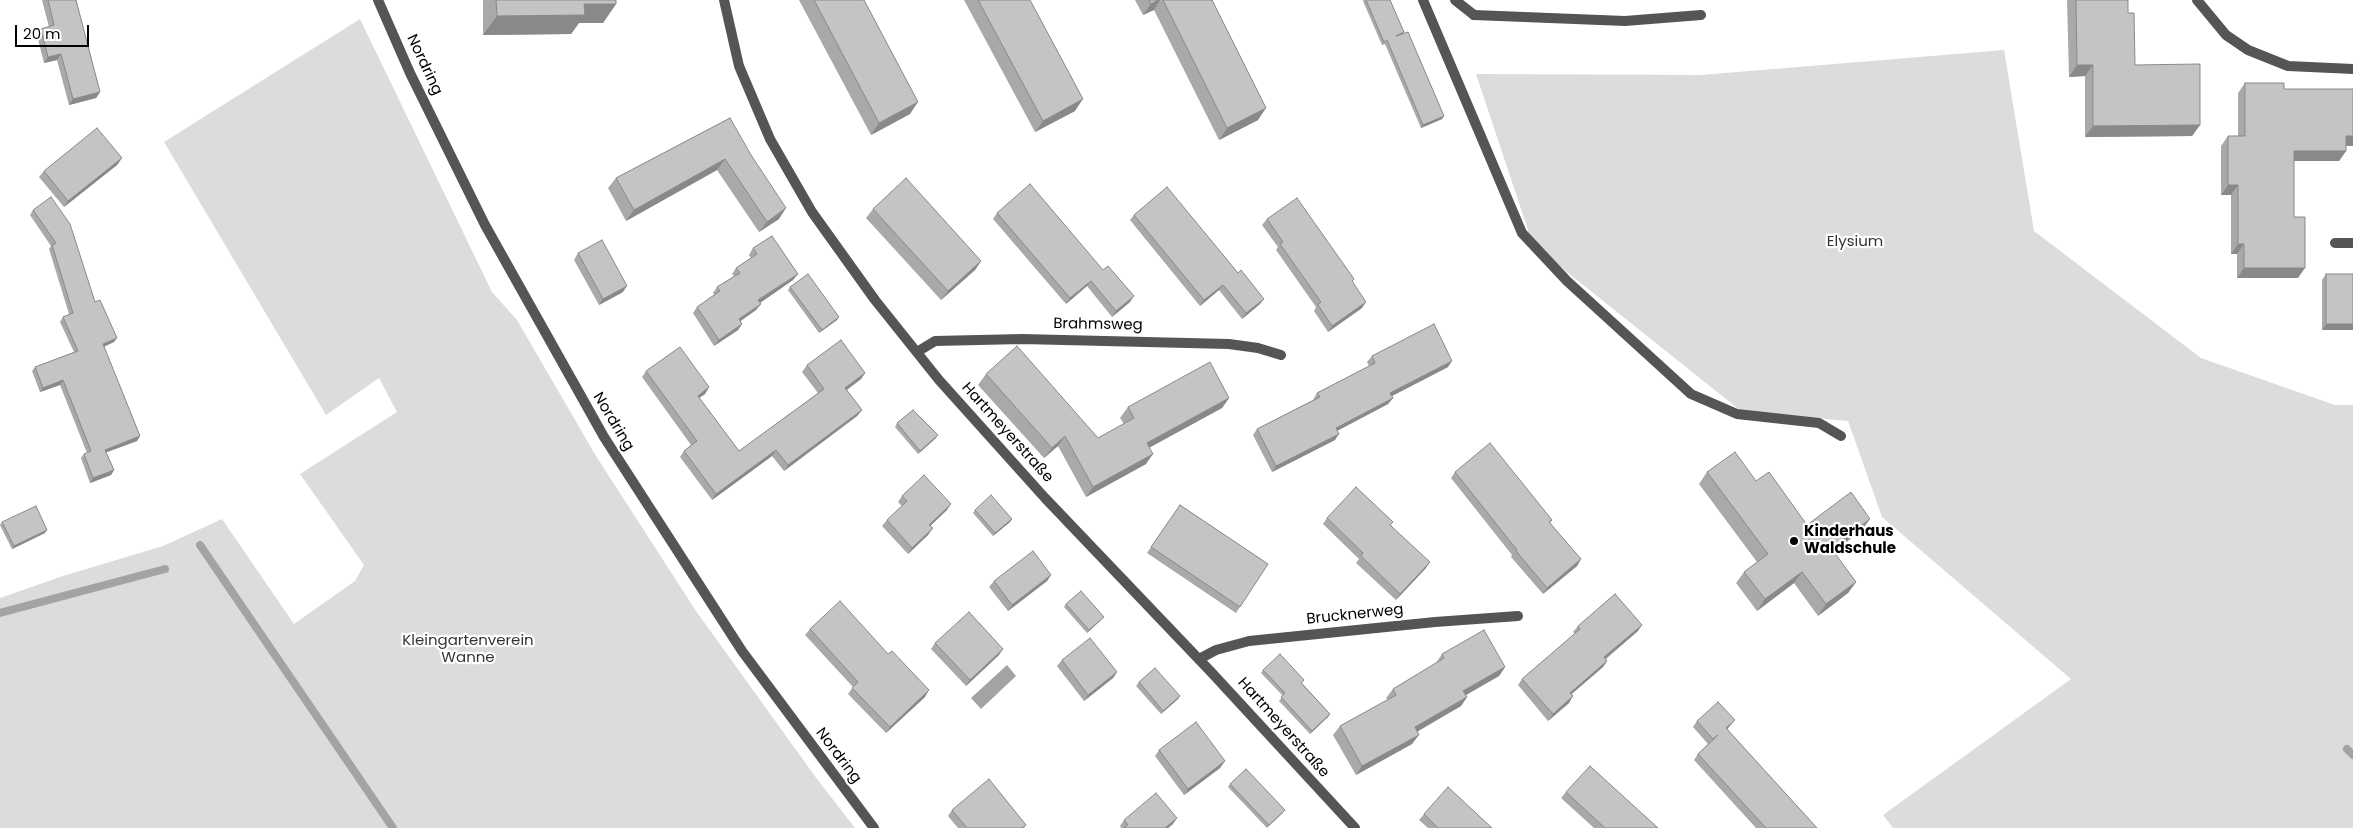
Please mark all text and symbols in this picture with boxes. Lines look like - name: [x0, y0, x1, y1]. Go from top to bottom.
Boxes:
- scale bar: [18, 15, 91, 47]
- text: 20 m: [23, 23, 61, 44]
- street label: Nordring: [402, 32, 446, 98]
- park label: Elysium: [1827, 233, 1883, 251]
- street label: Brahmsweg: [1053, 315, 1143, 335]
- street label: Hartmeyerstraße: [957, 379, 1057, 487]
- street label: Nordring: [589, 390, 637, 454]
- place label: Kinderhaus Waldschule: [1804, 523, 1896, 558]
- marker: Kinderhaus Waldschule: [1788, 535, 1800, 547]
- street label: Brucknerweg: [1306, 601, 1404, 629]
- park label: Kleingartenverein Wanne: [402, 632, 534, 667]
- street label: Hartmeyerstraße: [1233, 674, 1333, 782]
- street label: Nordring: [811, 725, 865, 787]

